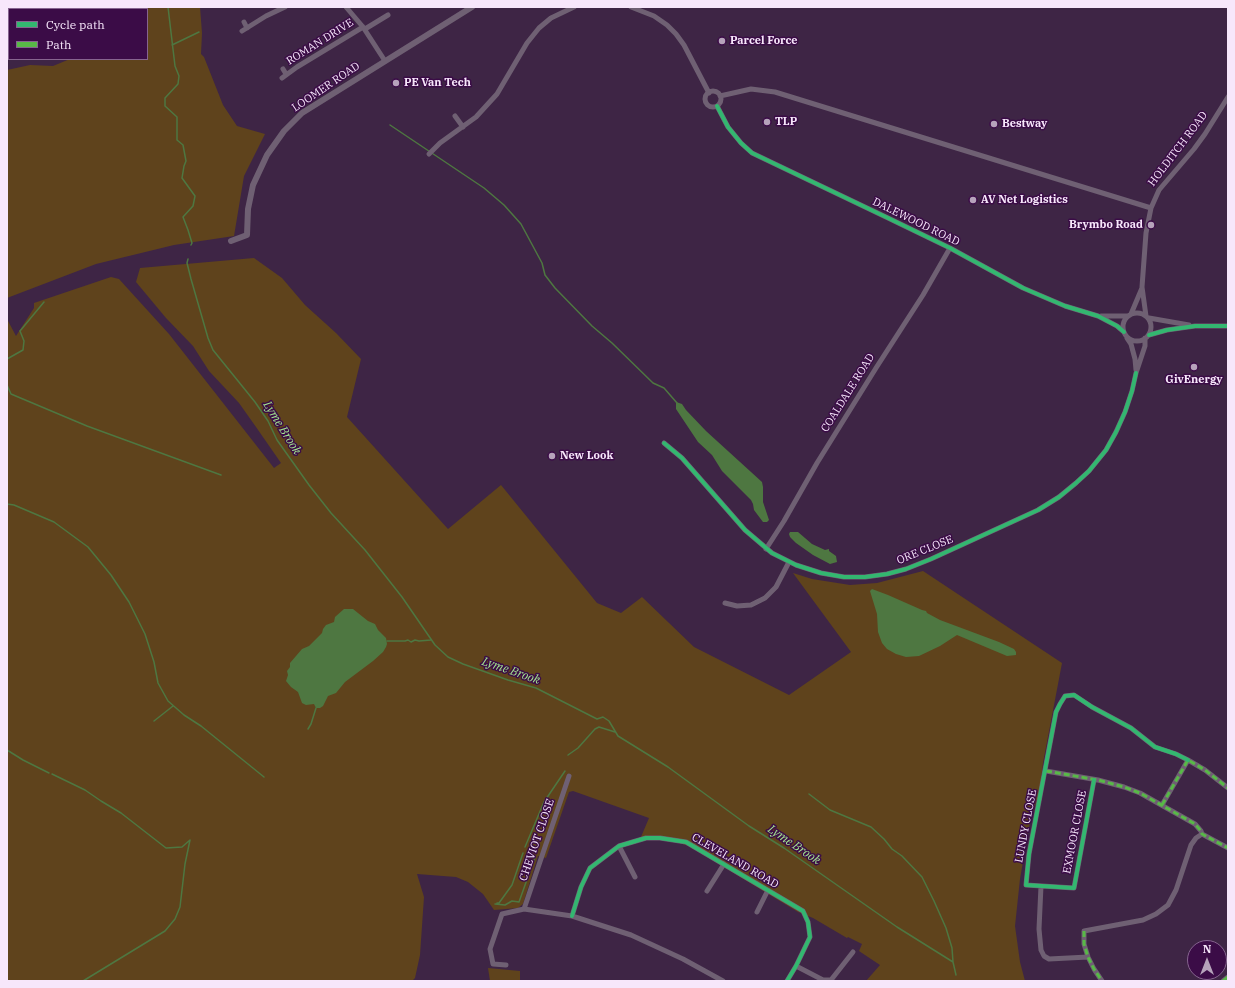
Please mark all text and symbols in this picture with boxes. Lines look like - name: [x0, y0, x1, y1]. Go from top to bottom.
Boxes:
- legend: [8, 8, 148, 60]
- street label: ROMAN DRIVE: [284, 16, 356, 68]
- text: Cycle path: [46, 17, 105, 32]
- place label: Parcel Force: [730, 34, 798, 48]
- marker: Parcel Force: [717, 36, 727, 46]
- text: Path: [46, 37, 71, 52]
- street label: LOOMER ROAD: [290, 59, 362, 115]
- place label: PE Van Tech: [404, 76, 471, 90]
- marker: PE Van Tech: [391, 78, 401, 88]
- street label: HOLDITCH ROAD: [1146, 109, 1210, 189]
- place label: TLP: [775, 115, 797, 129]
- marker: TLP: [762, 117, 772, 127]
- place label: Bestway: [1002, 117, 1047, 131]
- marker: Bestway: [989, 119, 999, 129]
- place label: AV Net Logistics: [981, 193, 1068, 207]
- street label: DALEWOOD ROAD: [870, 195, 962, 249]
- marker: AV Net Logistics: [968, 195, 978, 205]
- place label: Brymbo Road: [1069, 218, 1143, 232]
- marker: Brymbo Road: [1146, 220, 1156, 230]
- street label: COALDALE ROAD: [819, 351, 877, 435]
- marker: GivEnergy: [1189, 362, 1199, 372]
- place label: GivEnergy: [1165, 373, 1223, 387]
- water label: Lyme Brook: [260, 399, 304, 457]
- place label: New Look: [560, 449, 613, 463]
- marker: New Look: [547, 451, 557, 461]
- street label: ORE CLOSE: [895, 533, 955, 567]
- water label: Lyme Brook: [480, 654, 542, 688]
- street label: LUNDY CLOSE: [1012, 788, 1040, 864]
- street label: EXMOOR CLOSE: [1060, 789, 1090, 875]
- street label: CHEVIOT CLOSE: [517, 797, 557, 883]
- water label: Lyme Brook: [765, 822, 823, 868]
- street label: CLEVELAND ROAD: [689, 831, 781, 891]
- north arrow: [1187, 940, 1227, 980]
- text: N: [1203, 942, 1211, 956]

